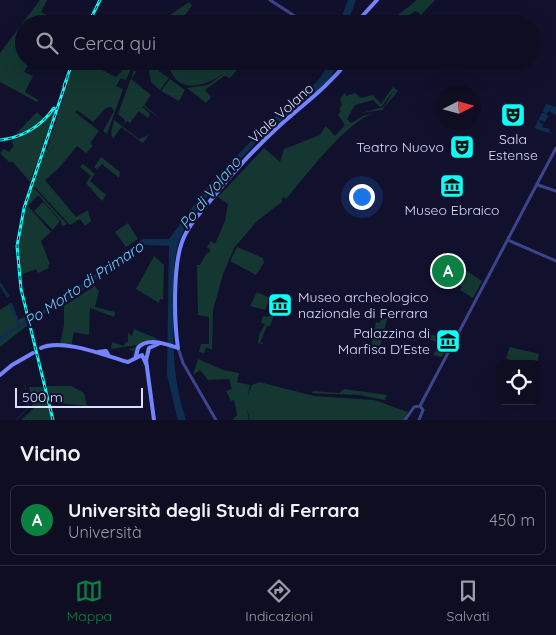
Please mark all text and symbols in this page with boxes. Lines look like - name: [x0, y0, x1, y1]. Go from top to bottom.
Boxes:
- search box: [15, 15, 541, 70]
- icon: search: [33, 29, 61, 57]
- text: Cerca qui: [73, 31, 156, 55]
- street label: Viale Volano: [245, 79, 317, 147]
- north arrow: [436, 85, 481, 130]
- theatre icon: Sala Estense: [500, 102, 526, 128]
- place label: Sala Estense: [488, 130, 538, 164]
- theatre icon: Teatro Nuovo: [449, 134, 475, 160]
- place label: Teatro Nuovo: [356, 138, 444, 156]
- water label: Po di Volano: [175, 152, 245, 233]
- museum icon: Museo Ebraico: [439, 173, 465, 199]
- your location: [349, 184, 375, 210]
- place label: Museo Ebraico: [404, 201, 500, 219]
- water label: Po Morto di Primaro: [21, 236, 147, 330]
- pin: A: [432, 252, 464, 290]
- place label: Museo archeologico nazionale di Ferrara: [298, 288, 428, 322]
- museum icon: Museo archeologico nazionale di Ferrara: [267, 292, 293, 318]
- place label: Palazzina di Marfisa D'Este: [338, 324, 430, 358]
- museum icon: Palazzina di Marfisa D'Este: [435, 328, 461, 354]
- map controls: [496, 360, 541, 405]
- button: locate: [496, 360, 541, 405]
- scale bar: [15, 385, 142, 408]
- text: 500 m: [22, 388, 63, 406]
- text: Vicino: [20, 440, 81, 466]
- text: Università degli Studi di Ferrara: [68, 498, 360, 522]
- text: A: [32, 510, 42, 530]
- text: 450 m: [489, 510, 535, 530]
- text: Università: [68, 522, 142, 542]
- tab: Mappa: [67, 577, 112, 625]
- tab: Indicazioni: [245, 577, 313, 625]
- tab: Salvati: [447, 577, 489, 625]

